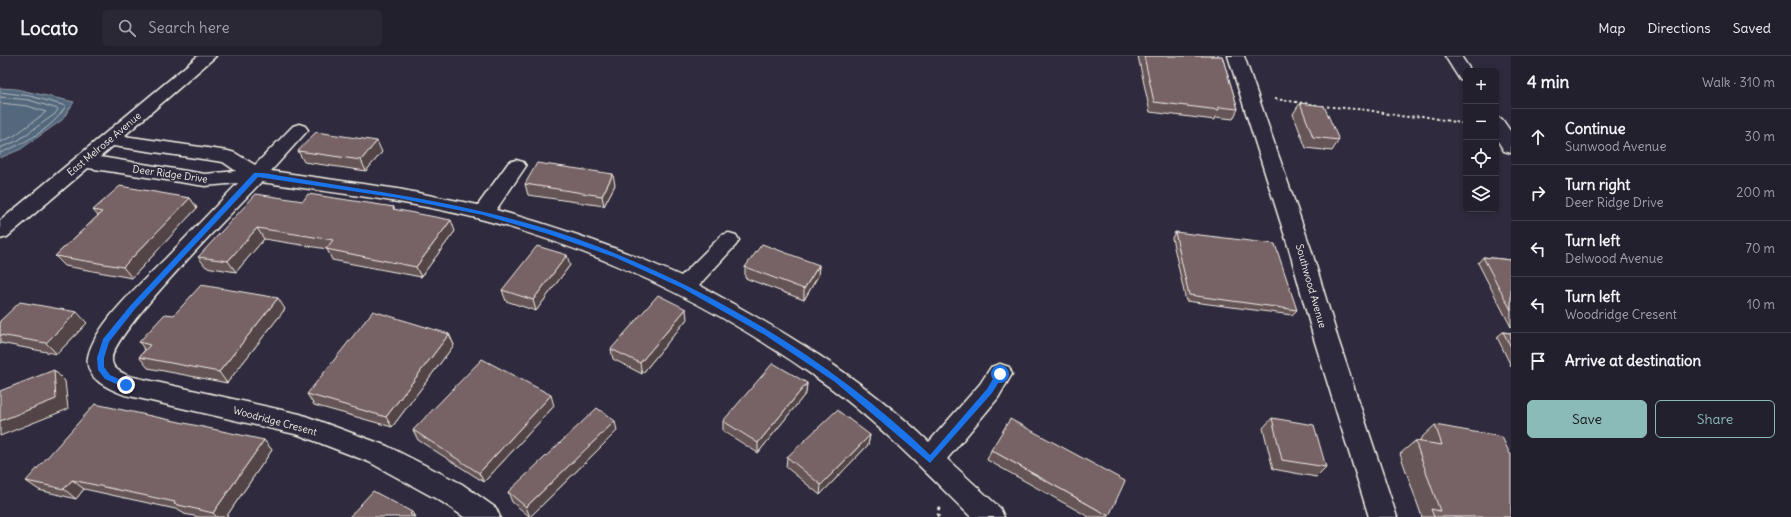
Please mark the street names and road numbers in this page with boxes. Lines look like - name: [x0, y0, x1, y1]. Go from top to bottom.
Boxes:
- street label: East Melrose Avenue: [64, 109, 144, 179]
- street label: Deer Ridge Drive: [132, 162, 208, 186]
- street label: Southwood Avenue: [1293, 242, 1329, 330]
- street label: Woodridge Cresent: [232, 404, 319, 439]

